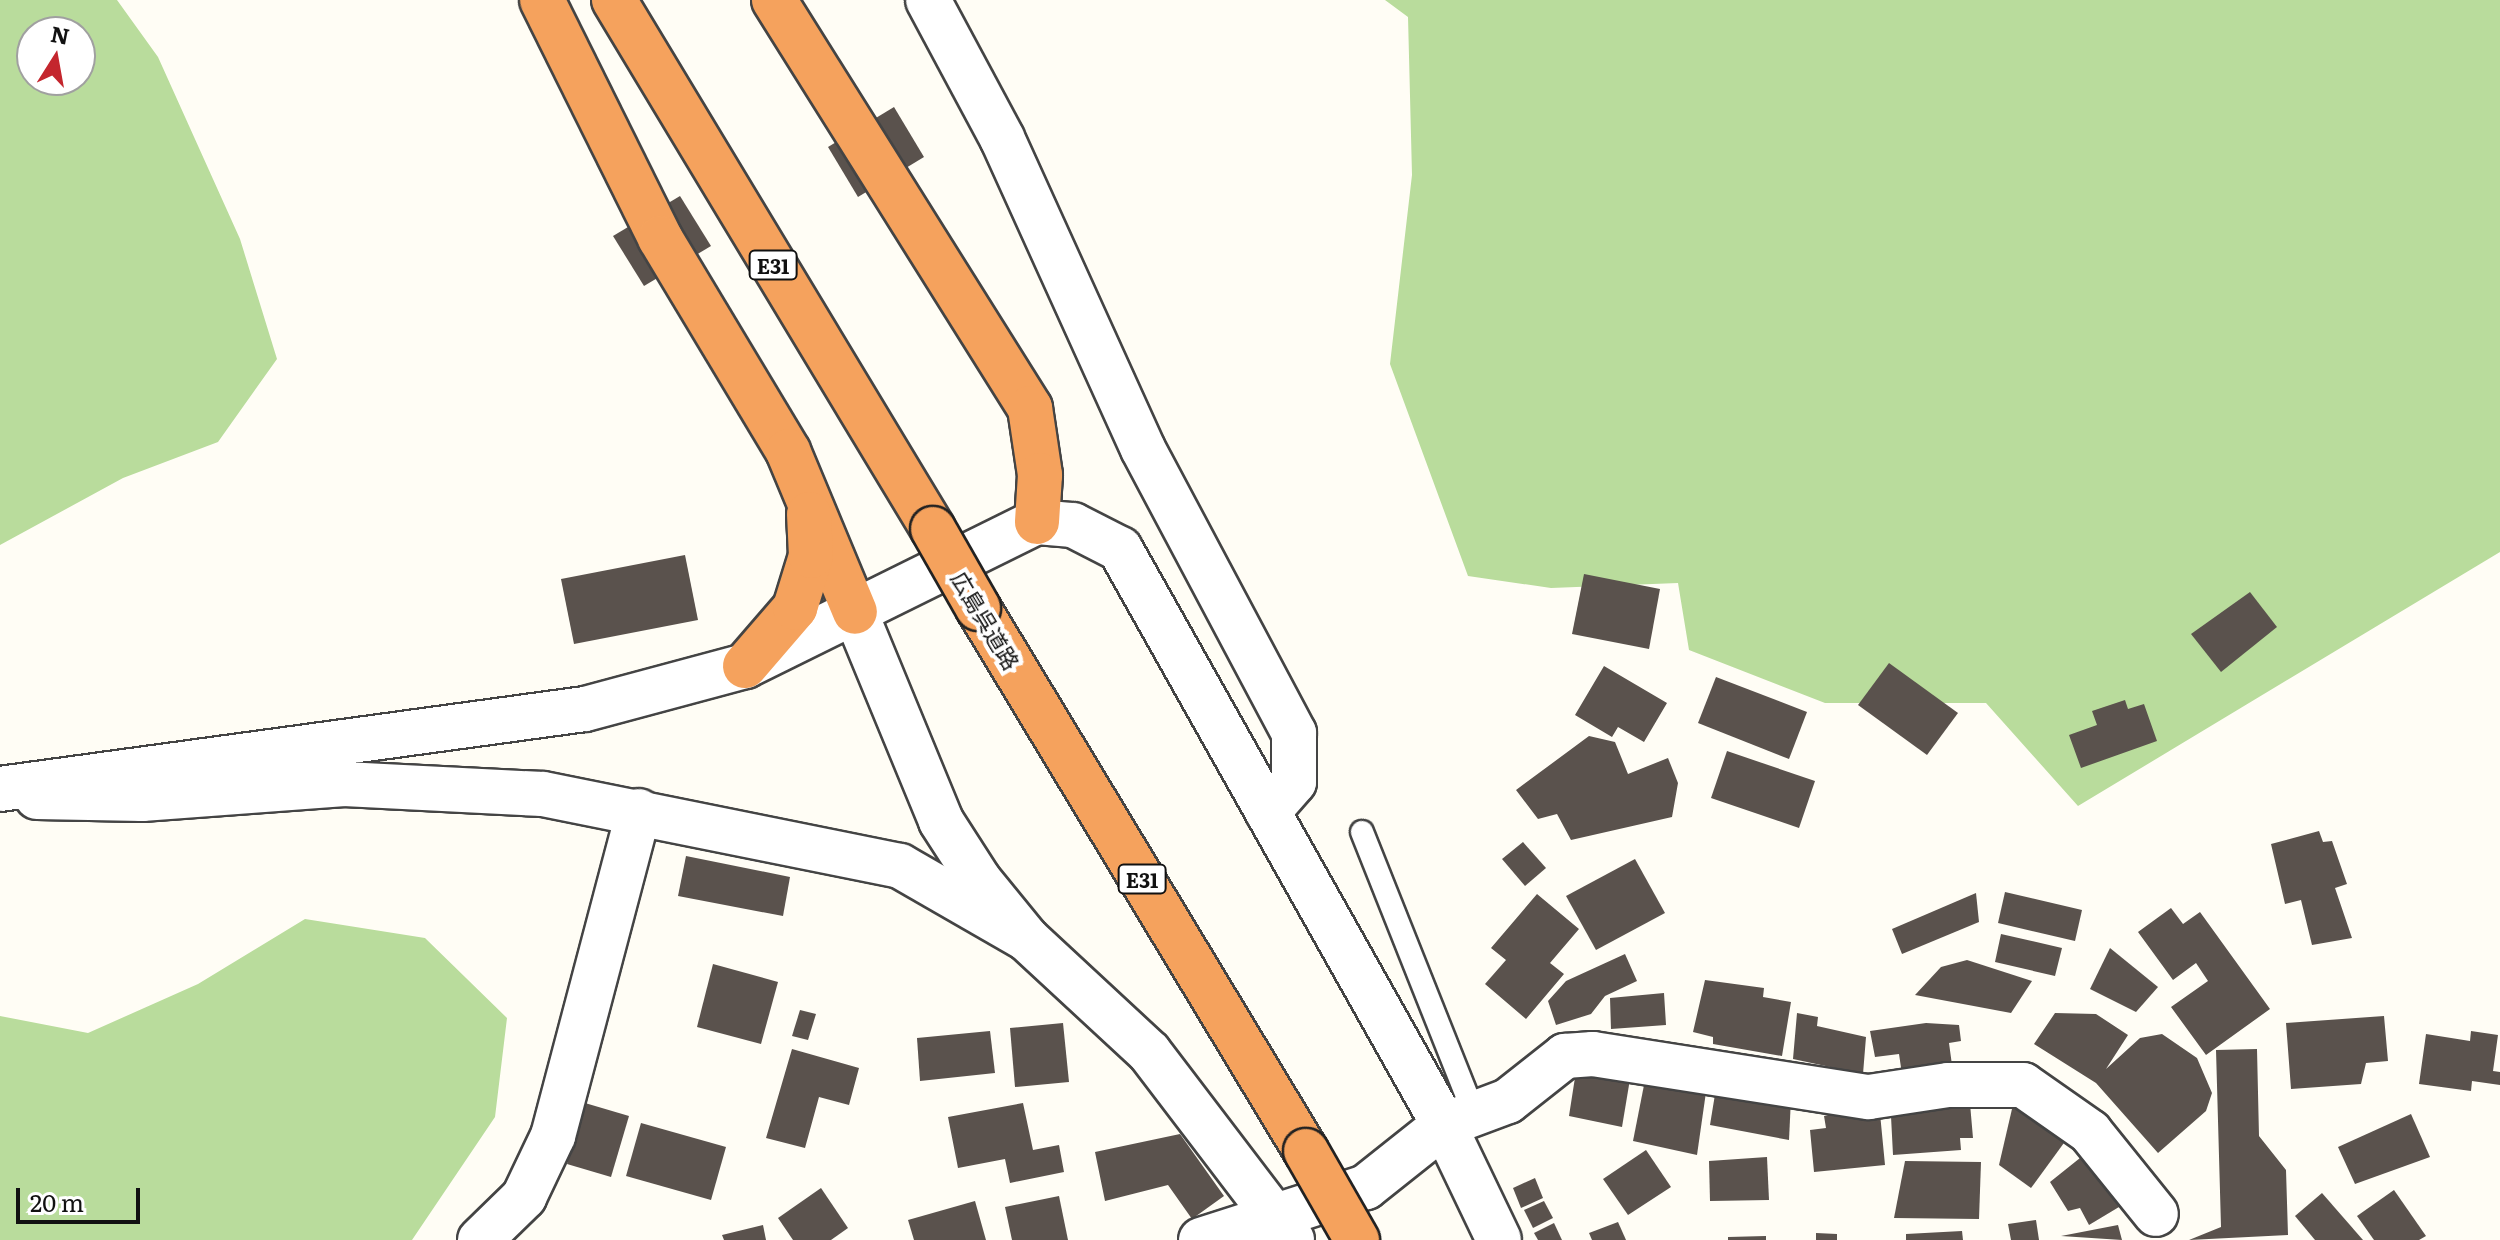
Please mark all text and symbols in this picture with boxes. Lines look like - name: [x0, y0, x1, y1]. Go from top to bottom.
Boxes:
- north arrow: [16, 16, 96, 96]
- text: N: [48, 16, 73, 52]
- road number: E31: [747, 249, 799, 281]
- street label: 広島呉道路: [946, 566, 1026, 674]
- road number: E31: [1116, 863, 1168, 895]
- scale bar: [20, 1172, 144, 1222]
- text: 20 m: [30, 1184, 84, 1219]

